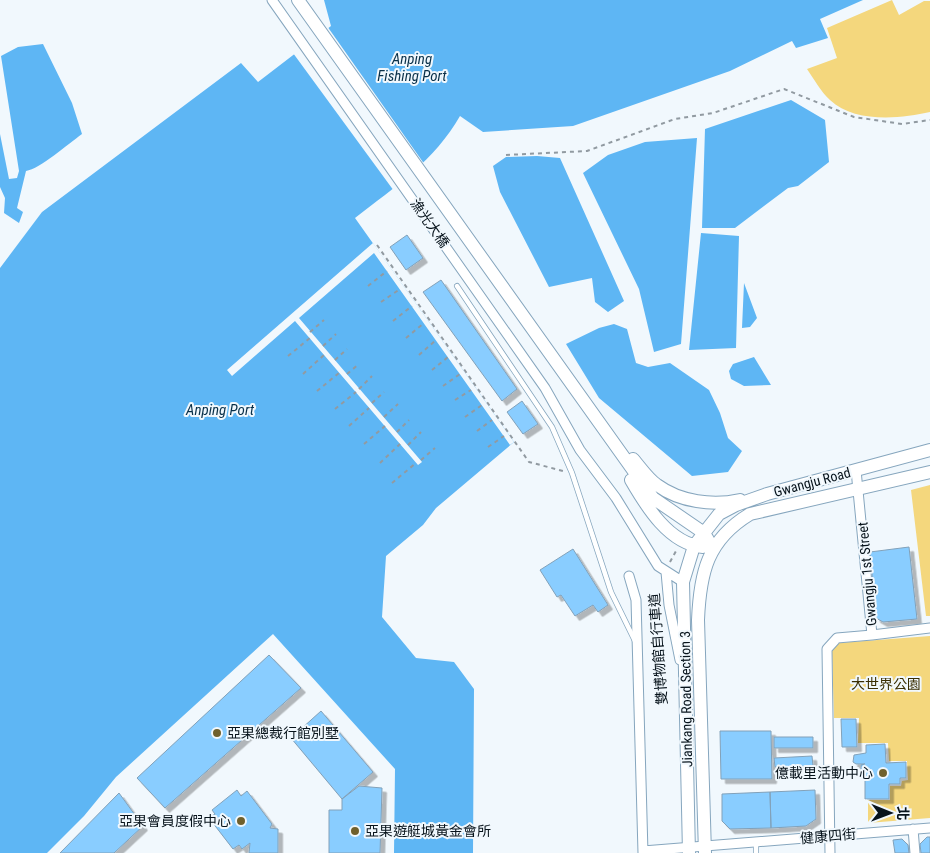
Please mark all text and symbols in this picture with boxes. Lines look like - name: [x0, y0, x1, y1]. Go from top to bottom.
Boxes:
- water label: Anping Fishing Port: [377, 50, 447, 85]
- street label: 漁光大橋: [407, 195, 453, 251]
- water label: Anping Port: [185, 401, 255, 419]
- street label: Gwangju Road: [772, 464, 852, 500]
- street label: Gwangju 1st Street: [854, 521, 880, 627]
- street label: 雙博物館自行車道: [646, 593, 670, 705]
- street label: Jiankang Road Section 3: [677, 631, 695, 767]
- park label: 大世界公園: [851, 676, 921, 692]
- place label: 亞果總裁行館別墅: [227, 725, 339, 741]
- marker: 亞果總裁行館別墅: [211, 727, 223, 739]
- place label: 億載里活動中心: [775, 765, 873, 781]
- marker: 億載里活動中心: [877, 767, 889, 779]
- north arrow: [865, 788, 915, 838]
- text: 北: [895, 806, 911, 820]
- place label: 亞果會員度假中心: [119, 813, 231, 829]
- marker: 亞果會員度假中心: [235, 815, 247, 827]
- place label: 亞果遊艇城黃金會所: [365, 823, 491, 839]
- marker: 亞果遊艇城黃金會所: [349, 825, 361, 837]
- street label: 健康四街: [799, 826, 857, 846]

